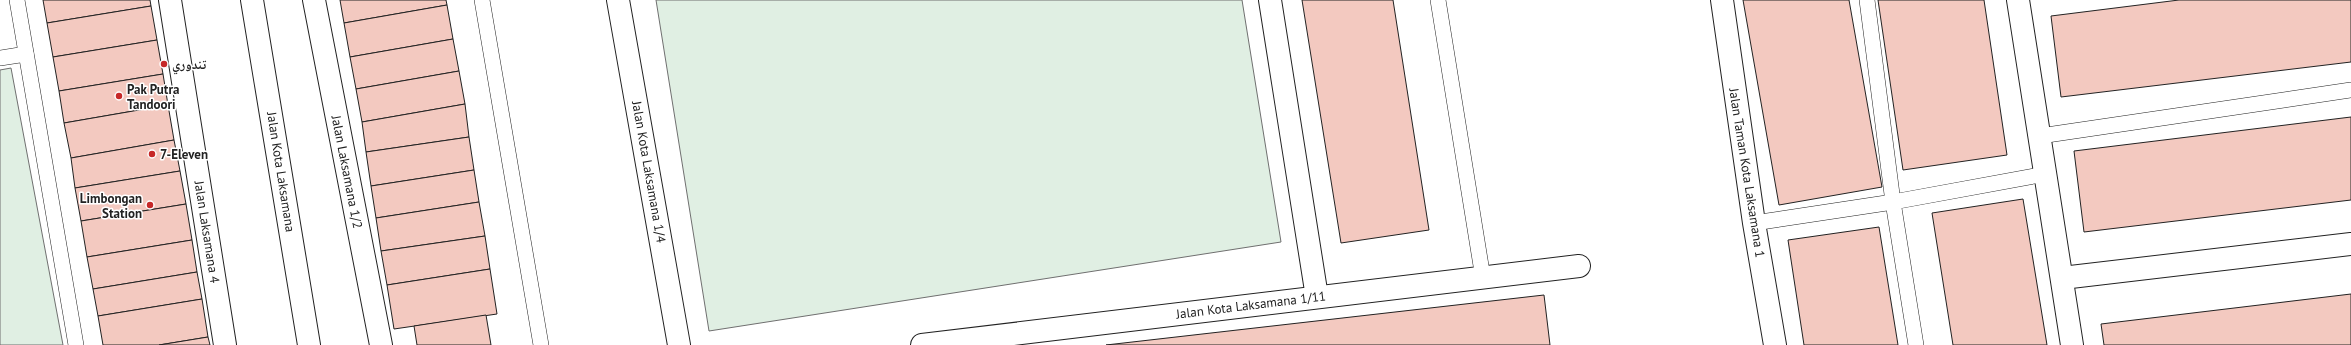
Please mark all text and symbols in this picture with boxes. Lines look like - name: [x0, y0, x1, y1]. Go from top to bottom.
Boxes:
- place label: تندوري: [172, 56, 207, 75]
- marker: تندوري: [159, 59, 169, 69]
- place label: Pak Putra Tandoori: [127, 81, 179, 113]
- street label: Jalan Taman Kota Laksamana 1: [1725, 86, 1769, 259]
- marker: Pak Putra Tandoori: [114, 91, 124, 101]
- street label: Jalan Kota Laksamana 1/4: [628, 99, 670, 244]
- street label: Jalan Kota Laksamana: [263, 110, 299, 233]
- street label: Jalan Laksamana 1/2: [328, 113, 366, 230]
- place label: 7-Eleven: [160, 146, 208, 163]
- marker: 7-Eleven: [147, 149, 157, 159]
- street label: Jalan Laksamana 4: [190, 179, 223, 284]
- place label: Limbongan Station: [80, 190, 142, 222]
- marker: Limbongan Station: [145, 200, 155, 210]
- street label: Jalan Kota Laksamana 1/11: [1174, 287, 1327, 323]

